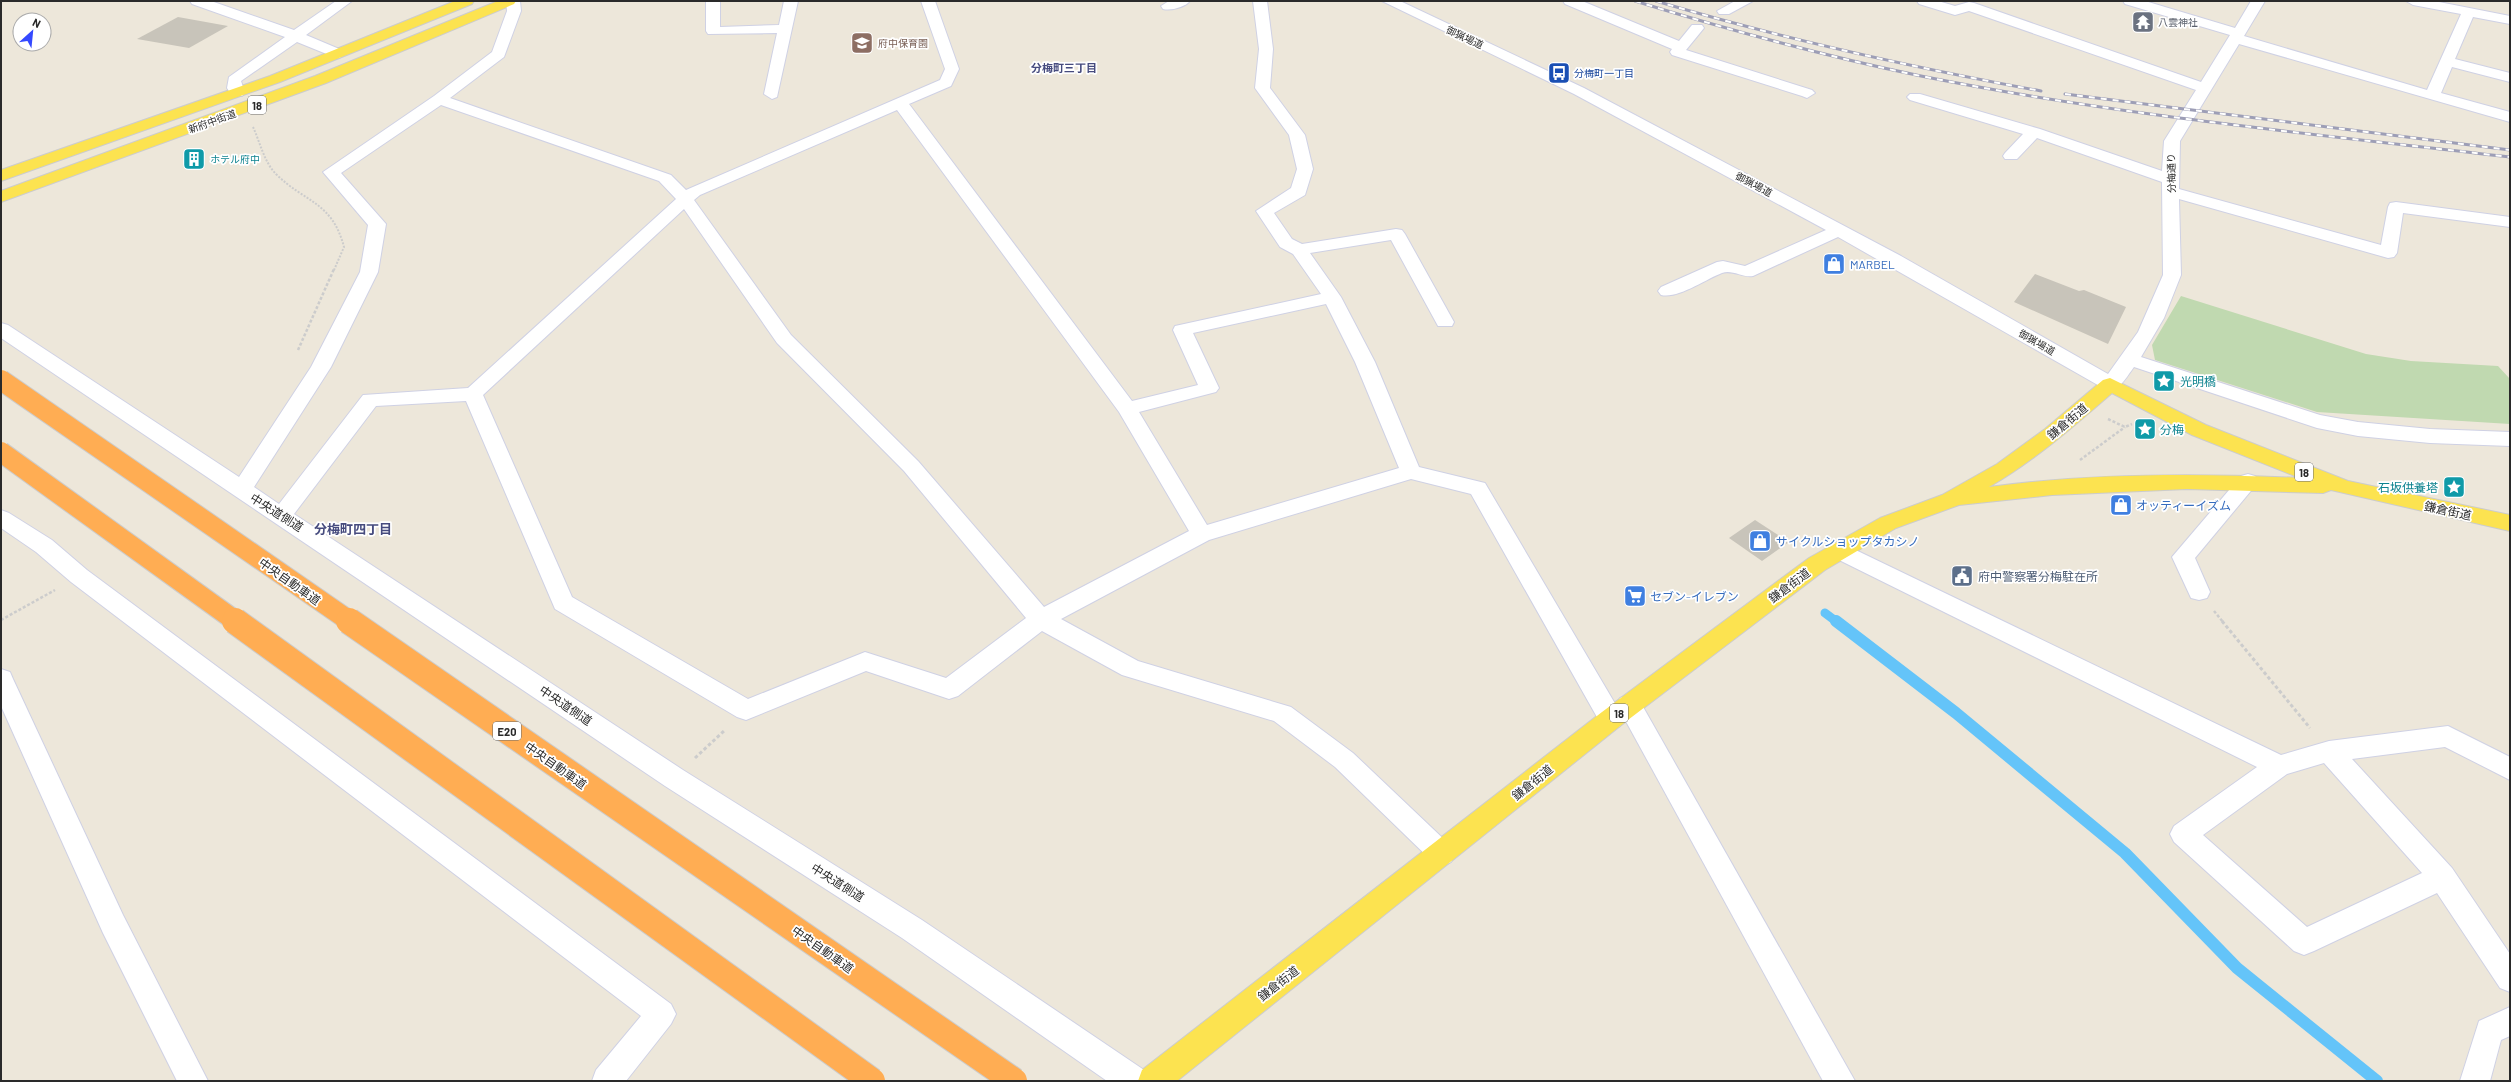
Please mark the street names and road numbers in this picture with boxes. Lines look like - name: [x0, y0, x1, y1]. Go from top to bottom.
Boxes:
- street label: 御猟場道: [1444, 23, 1486, 51]
- road number: 18: [248, 96, 266, 114]
- street label: 新府中街道: [186, 107, 238, 135]
- street label: 分梅通り: [2165, 153, 2177, 193]
- street label: 御猟場道: [1734, 169, 1774, 199]
- street label: 御猟場道: [2017, 327, 2057, 357]
- street label: 鎌倉街道: [2044, 400, 2090, 442]
- road number: 18: [2295, 463, 2313, 481]
- street label: 中央道側道: [248, 490, 306, 534]
- street label: 鎌倉街道: [2423, 498, 2473, 522]
- street label: 中央自動車道: [256, 555, 324, 607]
- street label: 鎌倉街道: [1766, 565, 1812, 605]
- street label: 中央道側道: [537, 682, 595, 728]
- road number: 18: [1610, 704, 1628, 722]
- road number: E20: [493, 722, 521, 740]
- street label: 中央自動車道: [522, 739, 590, 791]
- street label: 鎌倉街道: [1509, 761, 1555, 803]
- street label: 中央道側道: [809, 860, 867, 904]
- street label: 中央自動車道: [789, 923, 857, 975]
- street label: 鎌倉街道: [1255, 963, 1301, 1003]

